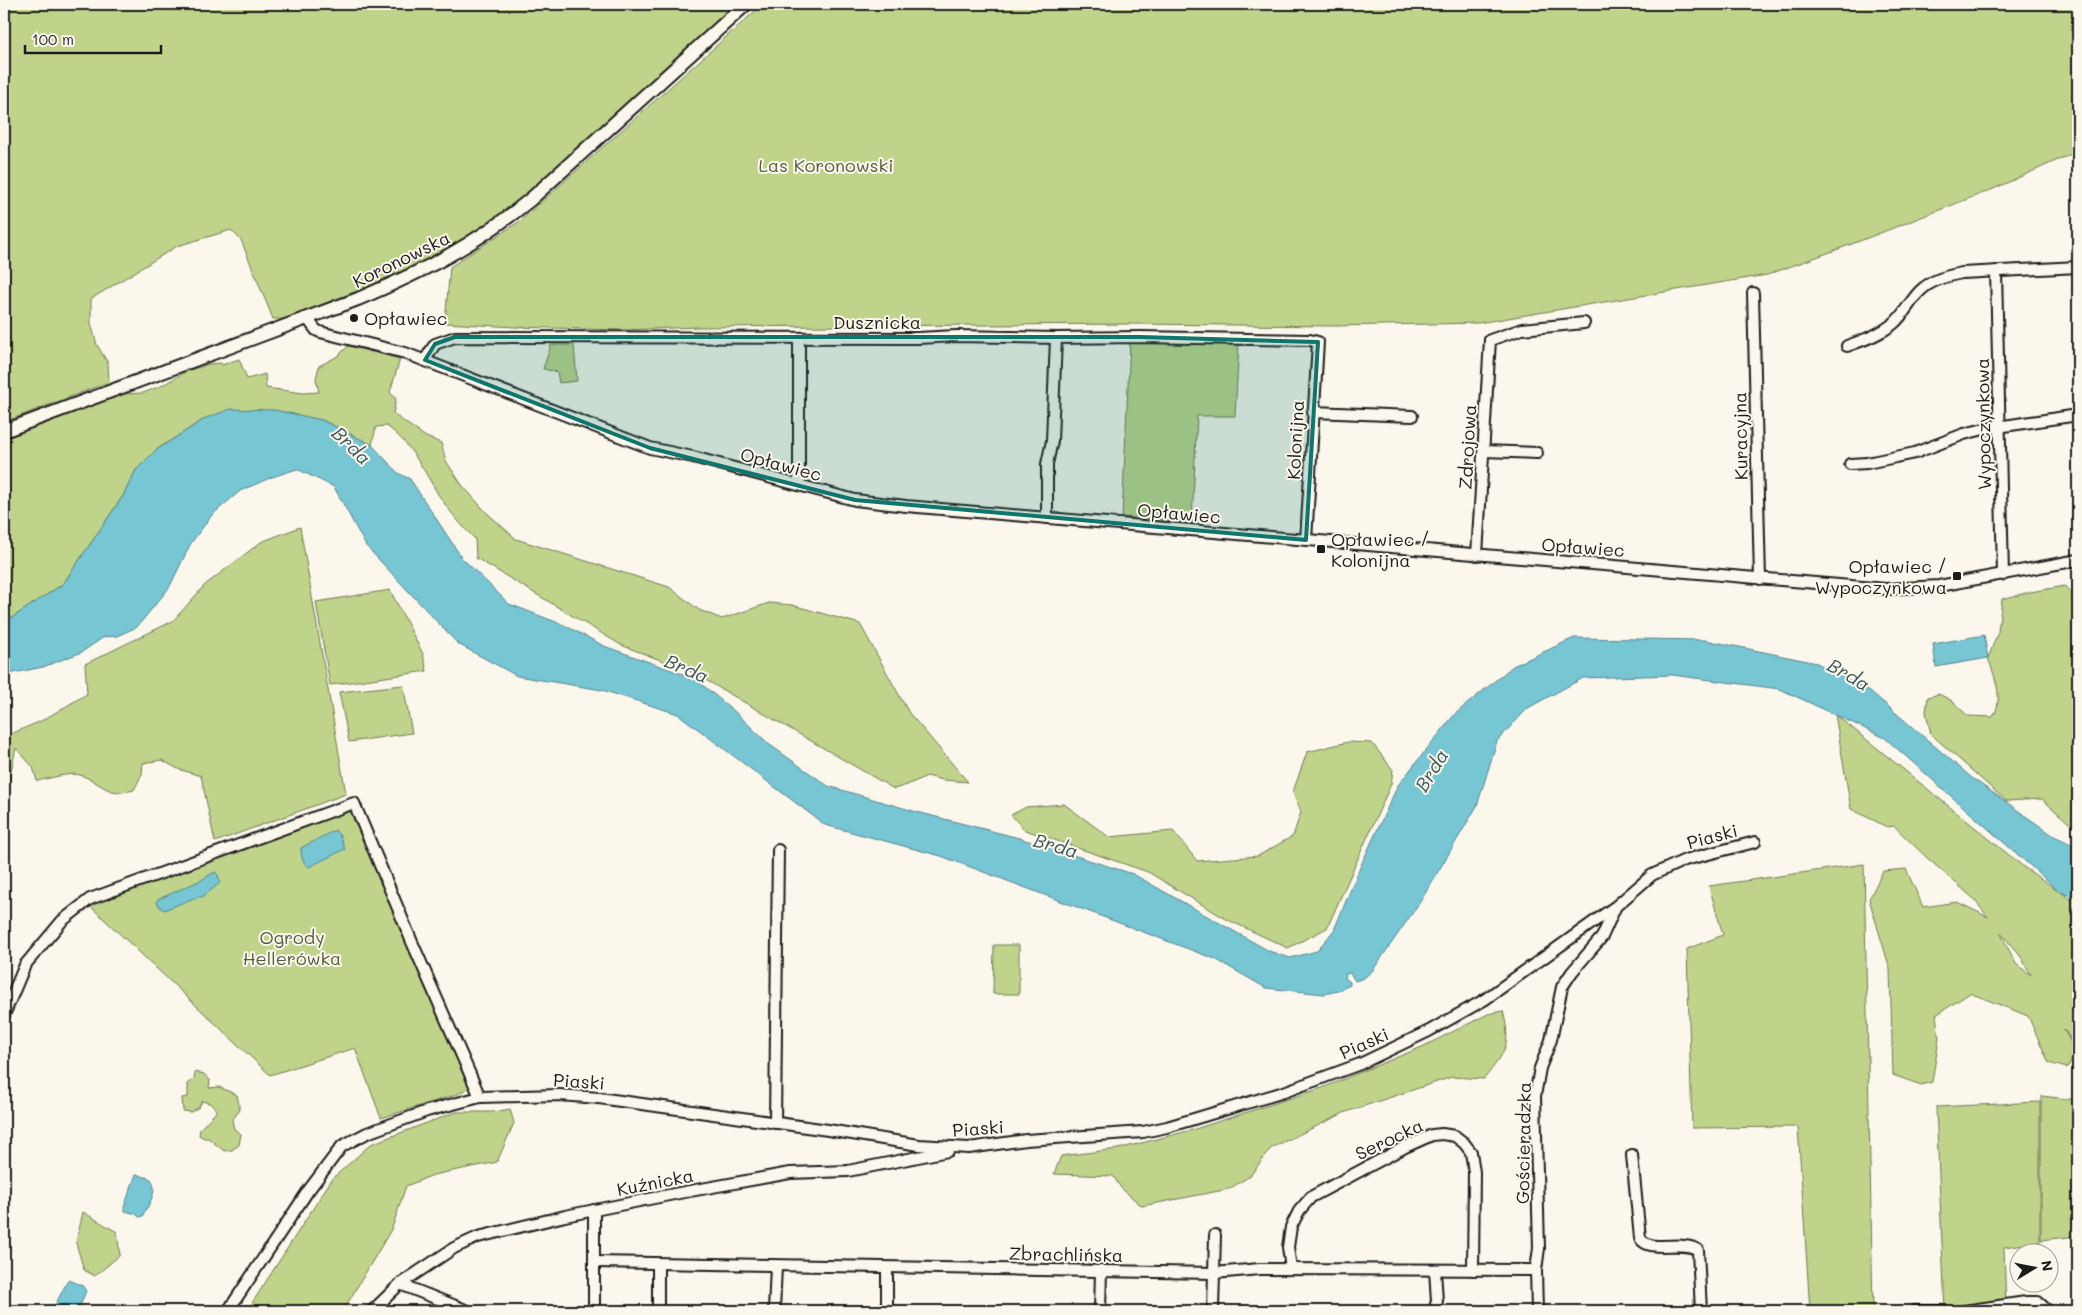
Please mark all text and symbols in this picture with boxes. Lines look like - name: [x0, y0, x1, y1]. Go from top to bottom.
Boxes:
- scale bar: [25, 22, 161, 54]
- text: 100 m: [32, 29, 74, 49]
- park label: Las Koronowski: [759, 153, 893, 177]
- street label: Koronowska: [348, 225, 454, 293]
- place label: Opławiec: [364, 306, 447, 330]
- street label: Dusznicka: [833, 310, 921, 334]
- marker: Opławiec: [348, 312, 360, 324]
- street label: Wypoczynkowa: [1970, 358, 1996, 490]
- street label: Kuracyjna: [1727, 392, 1753, 480]
- street label: Kolonijna: [1281, 400, 1309, 480]
- street label: Zdrojowa: [1453, 404, 1481, 490]
- water label: Brda: [327, 420, 377, 470]
- street label: Opławiec: [738, 442, 824, 486]
- street label: Opławiec: [1136, 497, 1222, 529]
- place label: Opławiec / Kolonijna: [1331, 527, 1430, 572]
- street label: Opławiec: [1541, 532, 1625, 562]
- marker: Opławiec / Kolonijna: [1315, 543, 1327, 555]
- place label: Opławiec / Wypoczynkowa: [1815, 554, 1947, 599]
- marker: Opławiec / Wypoczynkowa: [1951, 570, 1963, 582]
- water label: Brda: [661, 648, 713, 688]
- water label: Brda: [1823, 652, 1875, 696]
- water label: Brda: [1408, 744, 1454, 796]
- street label: Piaski: [1684, 818, 1740, 854]
- water label: Brda: [1031, 827, 1081, 863]
- park label: Ogrody Hellerówka: [243, 925, 341, 970]
- street label: Piaski: [1336, 1022, 1392, 1064]
- street label: Piaski: [552, 1067, 606, 1095]
- street label: Gościeradzka: [1510, 1082, 1536, 1204]
- street label: Serocka: [1351, 1113, 1427, 1165]
- street label: Piaski: [951, 1114, 1005, 1142]
- street label: Kuźnicka: [615, 1163, 695, 1201]
- street label: Zbrachlińska: [1009, 1241, 1123, 1267]
- north arrow: [2010, 1242, 2060, 1292]
- text: N: [2037, 1259, 2058, 1273]

